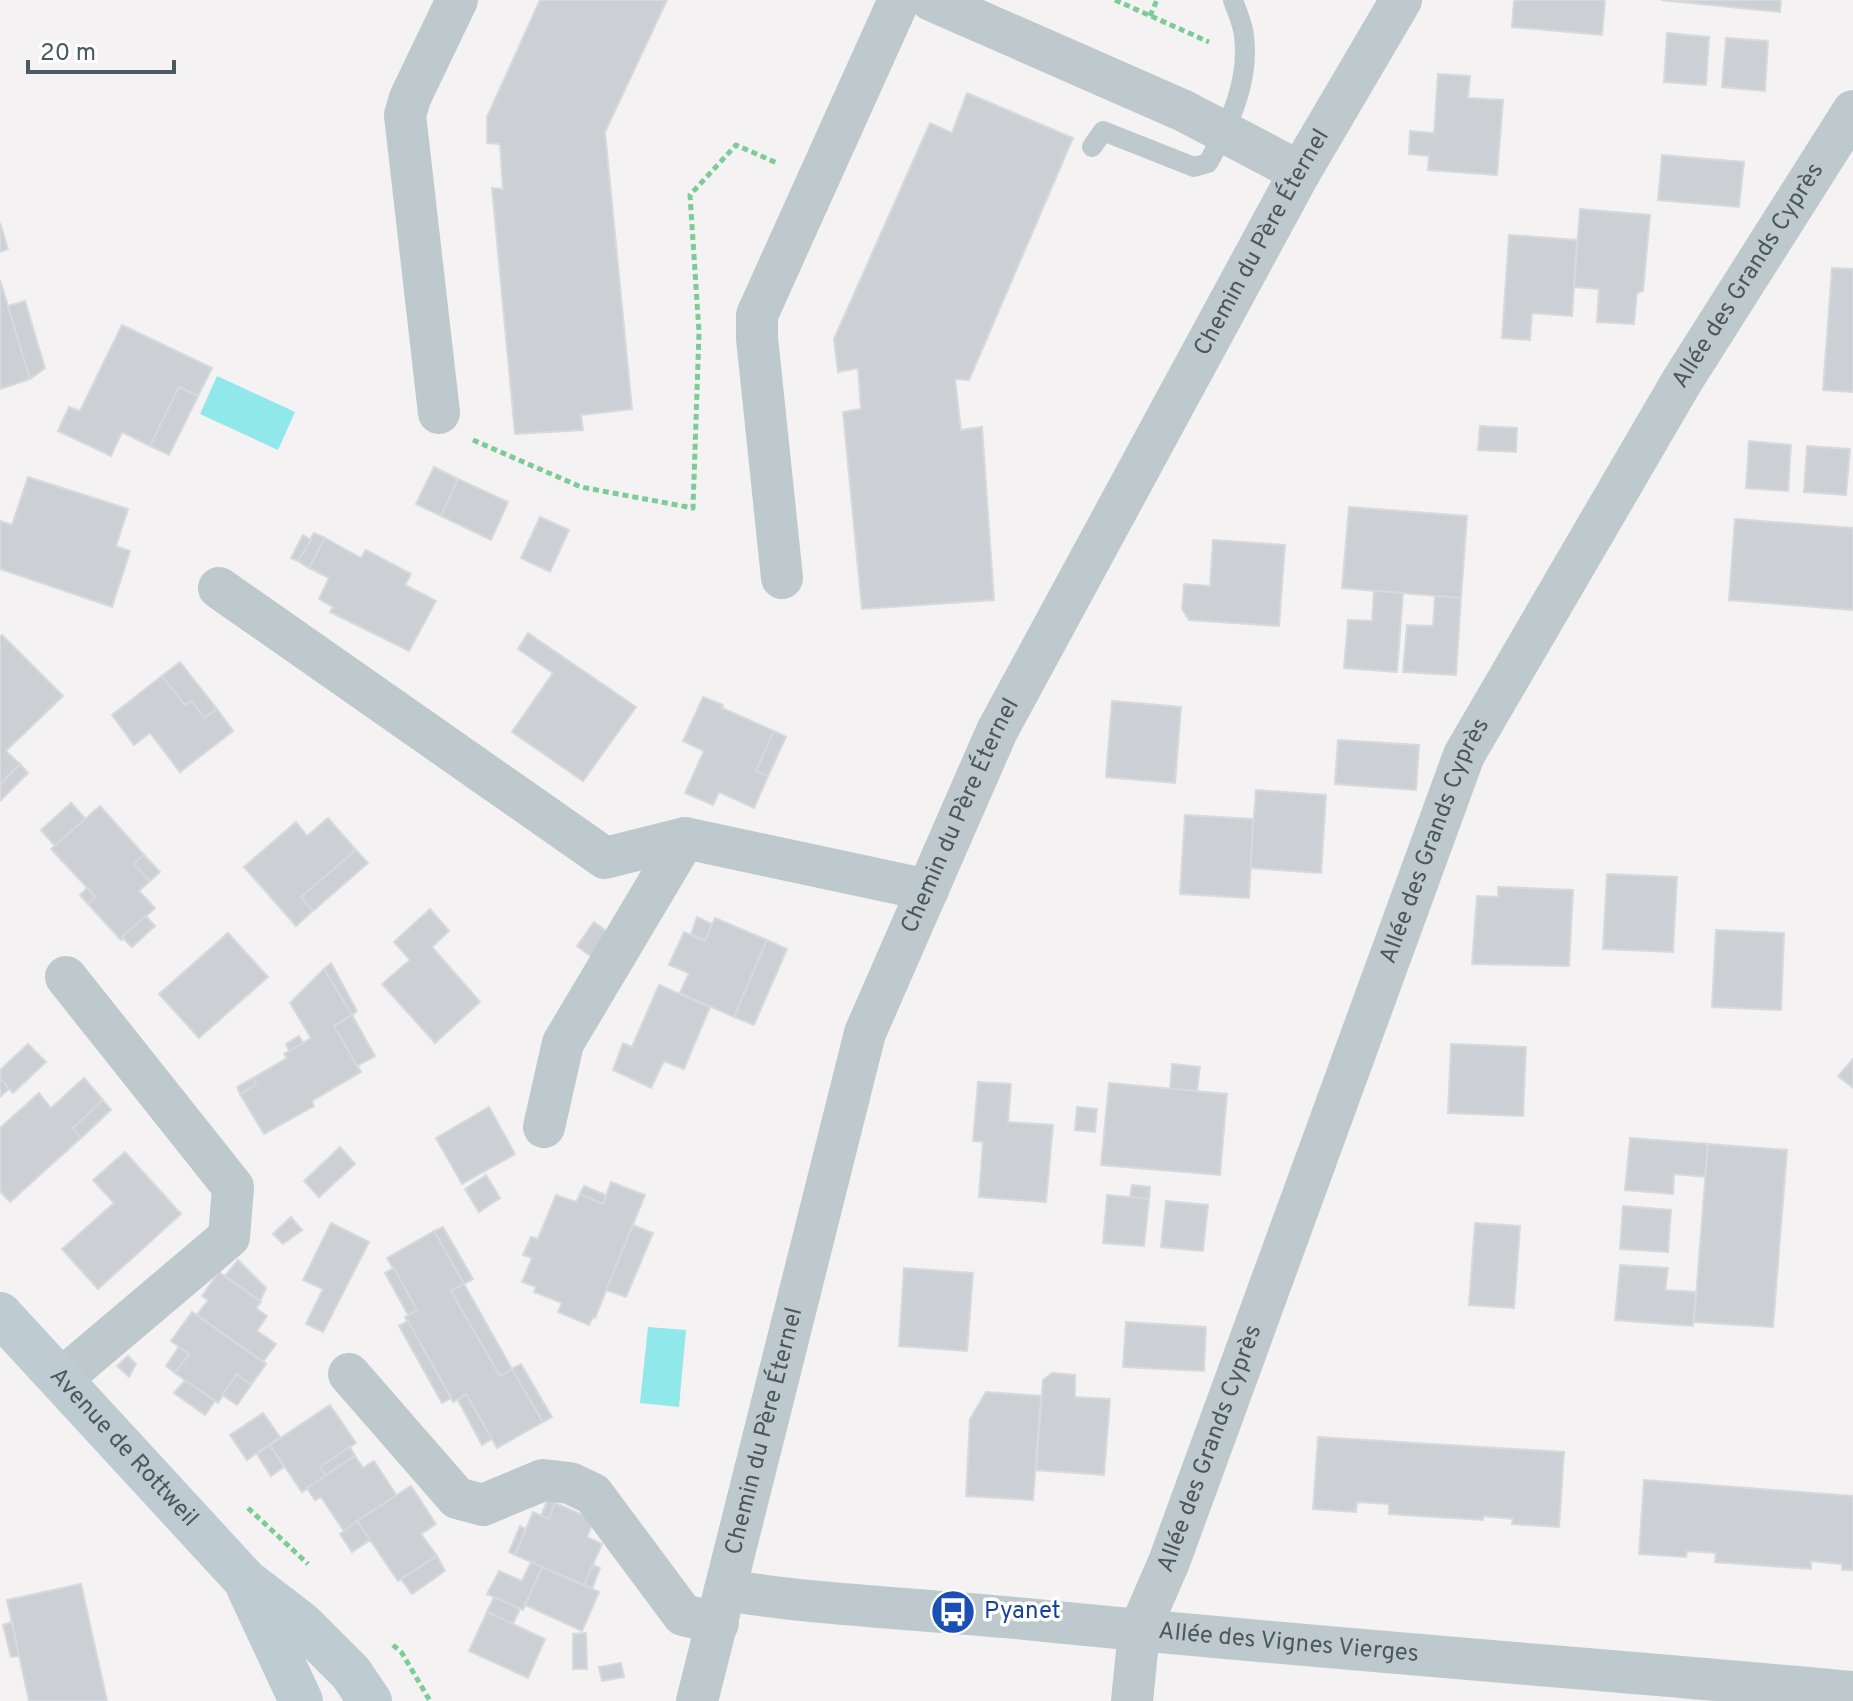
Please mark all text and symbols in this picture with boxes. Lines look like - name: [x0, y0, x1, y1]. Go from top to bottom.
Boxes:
- scale bar: [28, 24, 174, 74]
- text: 20 m: [40, 39, 96, 69]
- street label: Chemin du Père Éternel: [1188, 124, 1337, 361]
- street label: Allée des Grands Cyprès: [1666, 158, 1831, 394]
- street label: Chemin du Père Éternel: [895, 693, 1027, 938]
- street label: Allée des Grands Cyprès: [1374, 713, 1497, 968]
- street label: Chemin du Père Éternel: [719, 1305, 810, 1558]
- street label: Allée des Grands Cyprès: [1151, 1321, 1269, 1577]
- street label: Avenue de Rottweil: [42, 1362, 204, 1534]
- bus stop icon: Pyanet: [929, 1588, 977, 1636]
- place label: Pyanet: [984, 1597, 1061, 1627]
- street label: Allée des Vignes Vierges: [1157, 1617, 1420, 1670]

